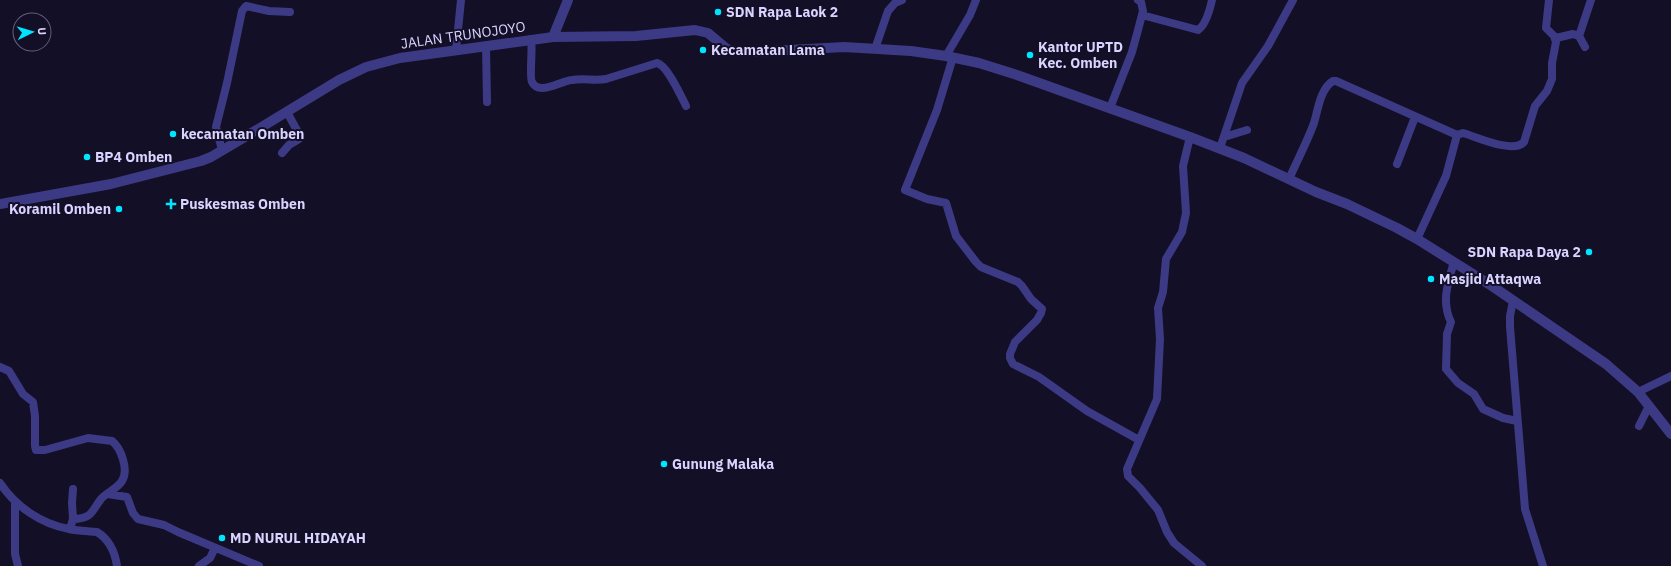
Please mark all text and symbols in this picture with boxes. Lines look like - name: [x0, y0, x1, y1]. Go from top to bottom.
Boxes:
- place label: SDN Rapa Laok 2: [726, 3, 838, 21]
- marker: SDN Rapa Laok 2: [713, 7, 723, 17]
- north arrow: [12, 12, 52, 52]
- street label: JALAN TRUNOJOYO: [399, 17, 527, 53]
- text: U: [35, 27, 49, 36]
- place label: Kantor UPTD Kec. Omben: [1038, 38, 1123, 72]
- place label: Kecamatan Lama: [711, 41, 825, 59]
- marker: Kecamatan Lama: [698, 45, 708, 55]
- marker: Kantor UPTD Kec. Omben: [1025, 50, 1035, 60]
- place label: kecamatan Omben: [181, 125, 304, 143]
- marker: kecamatan Omben: [168, 129, 178, 139]
- place label: BP4 Omben: [95, 148, 172, 166]
- marker: BP4 Omben: [82, 152, 92, 162]
- place label: Puskesmas Omben: [180, 195, 305, 213]
- marker: Puskesmas Omben: [165, 198, 177, 210]
- place label: Koramil Omben: [9, 200, 111, 218]
- marker: Koramil Omben: [114, 204, 124, 214]
- place label: SDN Rapa Daya 2: [1467, 243, 1581, 261]
- marker: SDN Rapa Daya 2: [1584, 247, 1594, 257]
- place label: Masjid Attaqwa: [1439, 270, 1541, 288]
- marker: Masjid Attaqwa: [1426, 274, 1436, 284]
- place label: Gunung Malaka: [672, 455, 774, 473]
- marker: Gunung Malaka: [659, 459, 669, 469]
- place label: MD NURUL HIDAYAH: [230, 529, 366, 547]
- marker: MD NURUL HIDAYAH: [217, 533, 227, 543]

